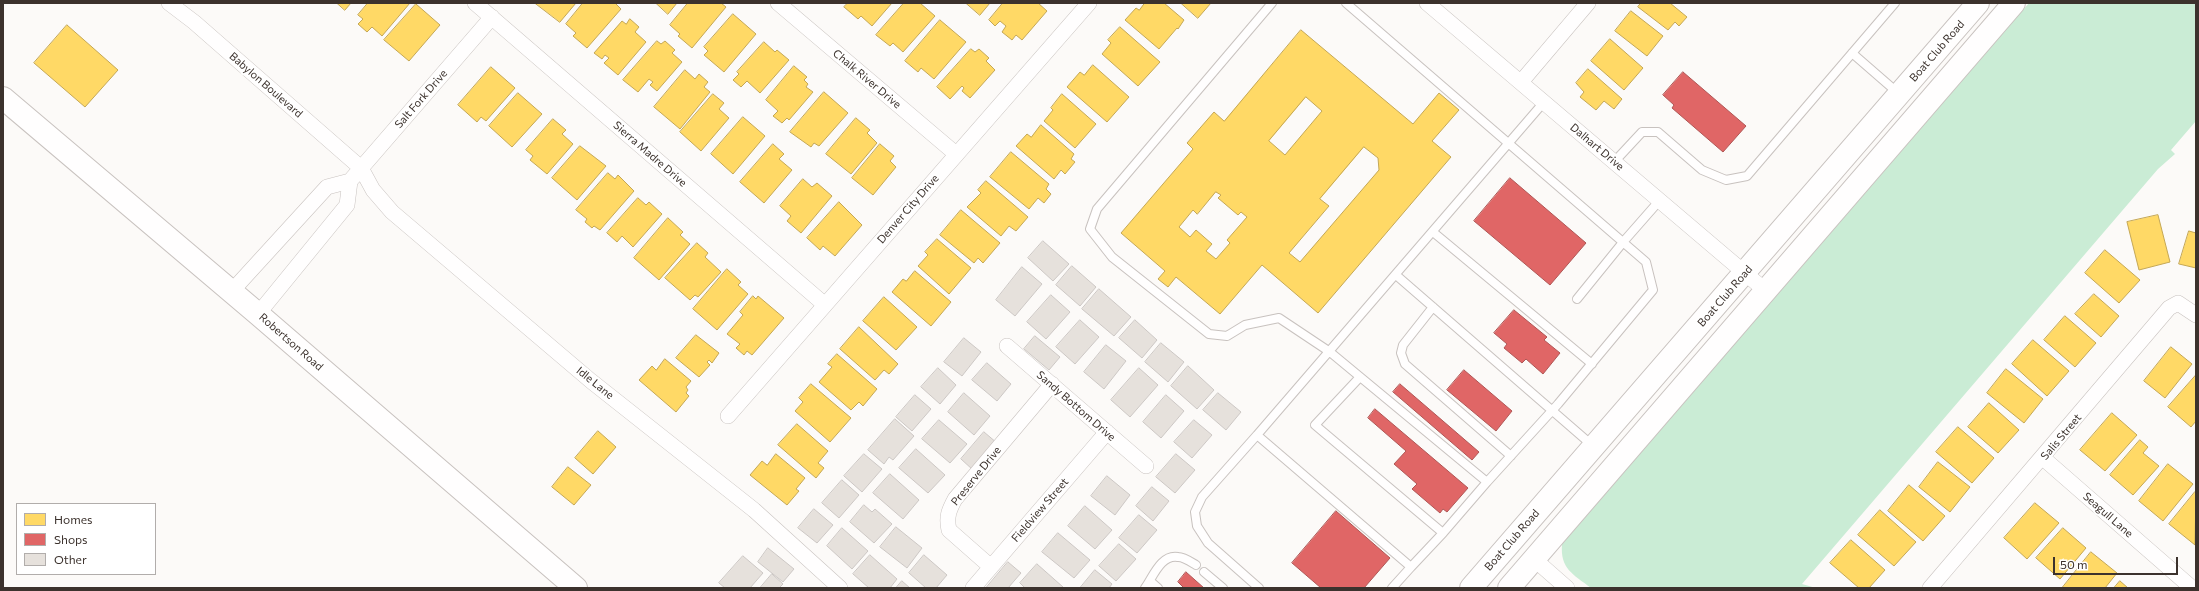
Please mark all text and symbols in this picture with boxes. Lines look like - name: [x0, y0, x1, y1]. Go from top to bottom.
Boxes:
- street label: Boat Club Road: [1907, 18, 1967, 84]
- street label: Chalk River Drive: [830, 47, 904, 111]
- street label: Babylon Boulevard: [227, 50, 305, 120]
- street label: Salt Fork Drive: [392, 67, 450, 131]
- street label: Sierra Madre Drive: [611, 119, 689, 189]
- street label: Dalhart Drive: [1567, 121, 1627, 173]
- street label: Denver City Drive: [874, 172, 942, 246]
- street label: Boat Club Road: [1695, 263, 1755, 329]
- street label: Robertson Road: [256, 311, 326, 373]
- street label: Idle Lane: [574, 364, 616, 402]
- street label: Sandy Bottom Drive: [1034, 368, 1118, 444]
- street label: Salis Street: [2038, 411, 2084, 463]
- street label: Preserve Drive: [948, 444, 1004, 508]
- street label: Fieldview Street: [1009, 475, 1071, 545]
- street label: Seagull Lane: [2080, 490, 2136, 540]
- legend: [16, 503, 156, 575]
- street label: Boat Club Road: [1482, 507, 1542, 573]
- text: Homes: [54, 512, 92, 526]
- text: Shops: [54, 532, 88, 546]
- scale bar: [2055, 549, 2180, 575]
- text: Other: [54, 552, 87, 566]
- text: 50 m: [2060, 557, 2088, 571]

